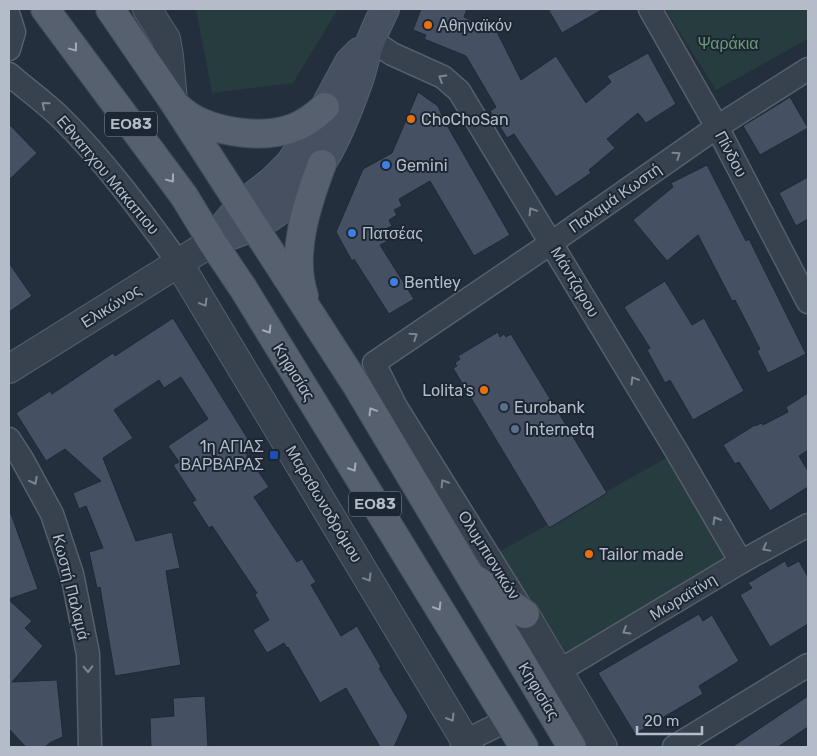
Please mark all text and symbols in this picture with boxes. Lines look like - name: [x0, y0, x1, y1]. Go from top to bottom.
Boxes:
- place label: Αθηναϊκόν: [438, 16, 512, 35]
- marker: Αθηναϊκόν: [422, 19, 434, 31]
- park label: Ψαράκια: [697, 34, 759, 53]
- one-way arrow: [69, 42, 77, 51]
- one-way arrow: [438, 74, 447, 84]
- one-way arrow: [42, 102, 51, 111]
- place label: ChoChoSan: [421, 110, 509, 129]
- street label: Εθναπχου Μακαπιου: [53, 112, 163, 238]
- road number: ΕΟ83: [105, 112, 157, 136]
- marker: ChoChoSan: [405, 113, 417, 125]
- street label: Πίνδου: [711, 128, 751, 180]
- one-way arrow: [671, 152, 681, 161]
- place label: Gemini: [396, 156, 448, 175]
- marker: Gemini: [380, 159, 392, 171]
- street label: Παλαμά Κωστή: [565, 159, 665, 237]
- one-way arrow: [165, 173, 174, 183]
- one-way arrow: [528, 207, 538, 216]
- place label: Πατσέας: [362, 224, 423, 243]
- marker: Πατσέας: [346, 227, 358, 239]
- street label: Μάντζαρου: [547, 243, 603, 321]
- place label: Bentley: [404, 273, 461, 292]
- marker: Bentley: [388, 276, 400, 288]
- street label: Ελικώνος: [77, 280, 145, 332]
- one-way arrow: [198, 298, 208, 307]
- one-way arrow: [262, 325, 272, 334]
- one-way arrow: [409, 332, 418, 342]
- street label: Κηφισίας: [269, 340, 319, 404]
- one-way arrow: [630, 377, 640, 386]
- place label: Lolita's: [422, 381, 474, 400]
- marker: Lolita's: [478, 384, 490, 396]
- place label: Eurobank: [514, 398, 585, 417]
- marker: Eurobank: [498, 401, 510, 413]
- one-way arrow: [368, 407, 378, 416]
- place label: Internetq: [525, 420, 595, 439]
- marker: Internetq: [509, 423, 521, 435]
- place label: 1η ΑΓΙΑΣ ΒΑΡΒΑΡΑΣ: [181, 437, 264, 474]
- street label: Μαραθωνοδρόμου: [282, 442, 366, 566]
- marker: 1η ΑΓΙΑΣ ΒΑΡΒΑΡΑΣ: [268, 449, 280, 461]
- one-way arrow: [347, 463, 357, 472]
- one-way arrow: [28, 475, 38, 484]
- one-way arrow: [440, 480, 450, 489]
- road number: ΕΟ83: [349, 492, 401, 516]
- street label: Ολυμπιονικών: [454, 507, 524, 603]
- one-way arrow: [713, 516, 723, 525]
- street label: Κωστή Παλαμά: [49, 532, 93, 642]
- one-way arrow: [762, 542, 771, 552]
- place label: Tailor made: [599, 545, 684, 564]
- marker: Tailor made: [583, 548, 595, 560]
- street label: Μωραϊτίνη: [646, 570, 720, 624]
- one-way arrow: [361, 573, 371, 582]
- one-way arrow: [432, 602, 442, 611]
- one-way arrow: [622, 625, 631, 635]
- street label: Κηφισίας: [514, 659, 564, 724]
- one-way arrow: [83, 666, 93, 673]
- scale bar: [637, 704, 702, 736]
- one-way arrow: [444, 712, 454, 721]
- text: 20 m: [644, 712, 679, 730]

